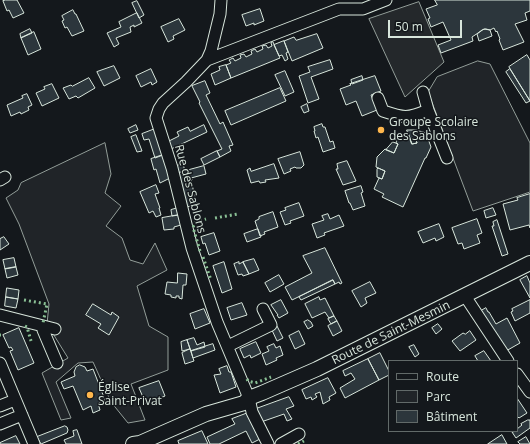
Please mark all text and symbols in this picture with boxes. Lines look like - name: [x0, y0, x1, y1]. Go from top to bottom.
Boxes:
- scale bar: [390, 12, 464, 38]
- text: 50 m: [395, 18, 423, 35]
- place label: Groupe Scolaire des Sablons: [389, 116, 478, 144]
- marker: Groupe Scolaire des Sablons: [376, 125, 386, 135]
- street label: Rue des Sablons: [171, 143, 209, 235]
- street label: Route de Saint-Mesmin: [329, 298, 453, 368]
- legend: [388, 360, 518, 432]
- text: Route: [426, 368, 459, 385]
- place label: Église Saint-Privat: [98, 381, 162, 409]
- text: Parc: [426, 388, 451, 405]
- marker: Église Saint-Privat: [85, 390, 95, 400]
- text: Bâtiment: [426, 408, 477, 425]

